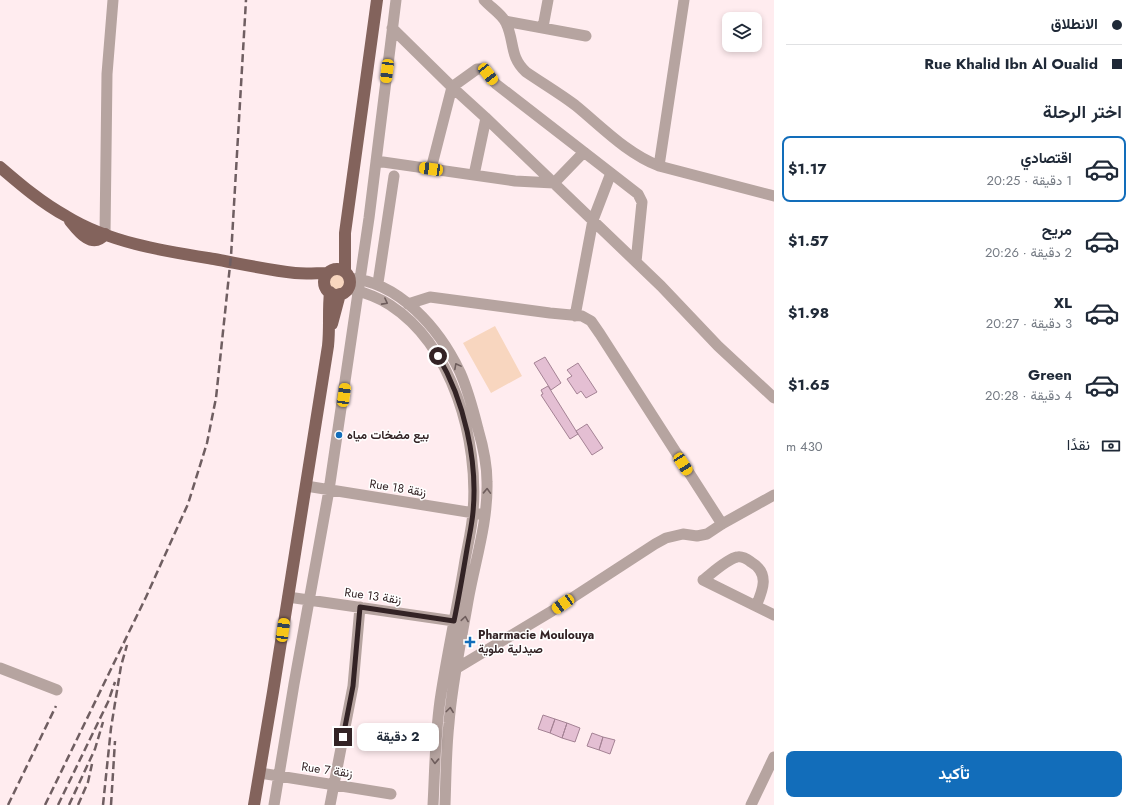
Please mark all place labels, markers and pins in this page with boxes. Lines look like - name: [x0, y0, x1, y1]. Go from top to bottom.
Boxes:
- place label: بيع مضخات مياه: [347, 426, 430, 444]
- marker: بيع مضخات مياه: [334, 430, 344, 440]
- place label: Pharmacie Moulouya صيدلية ملوية: [478, 626, 594, 658]
- marker: Pharmacie Moulouya صيدلية ملوية: [465, 637, 475, 647]

